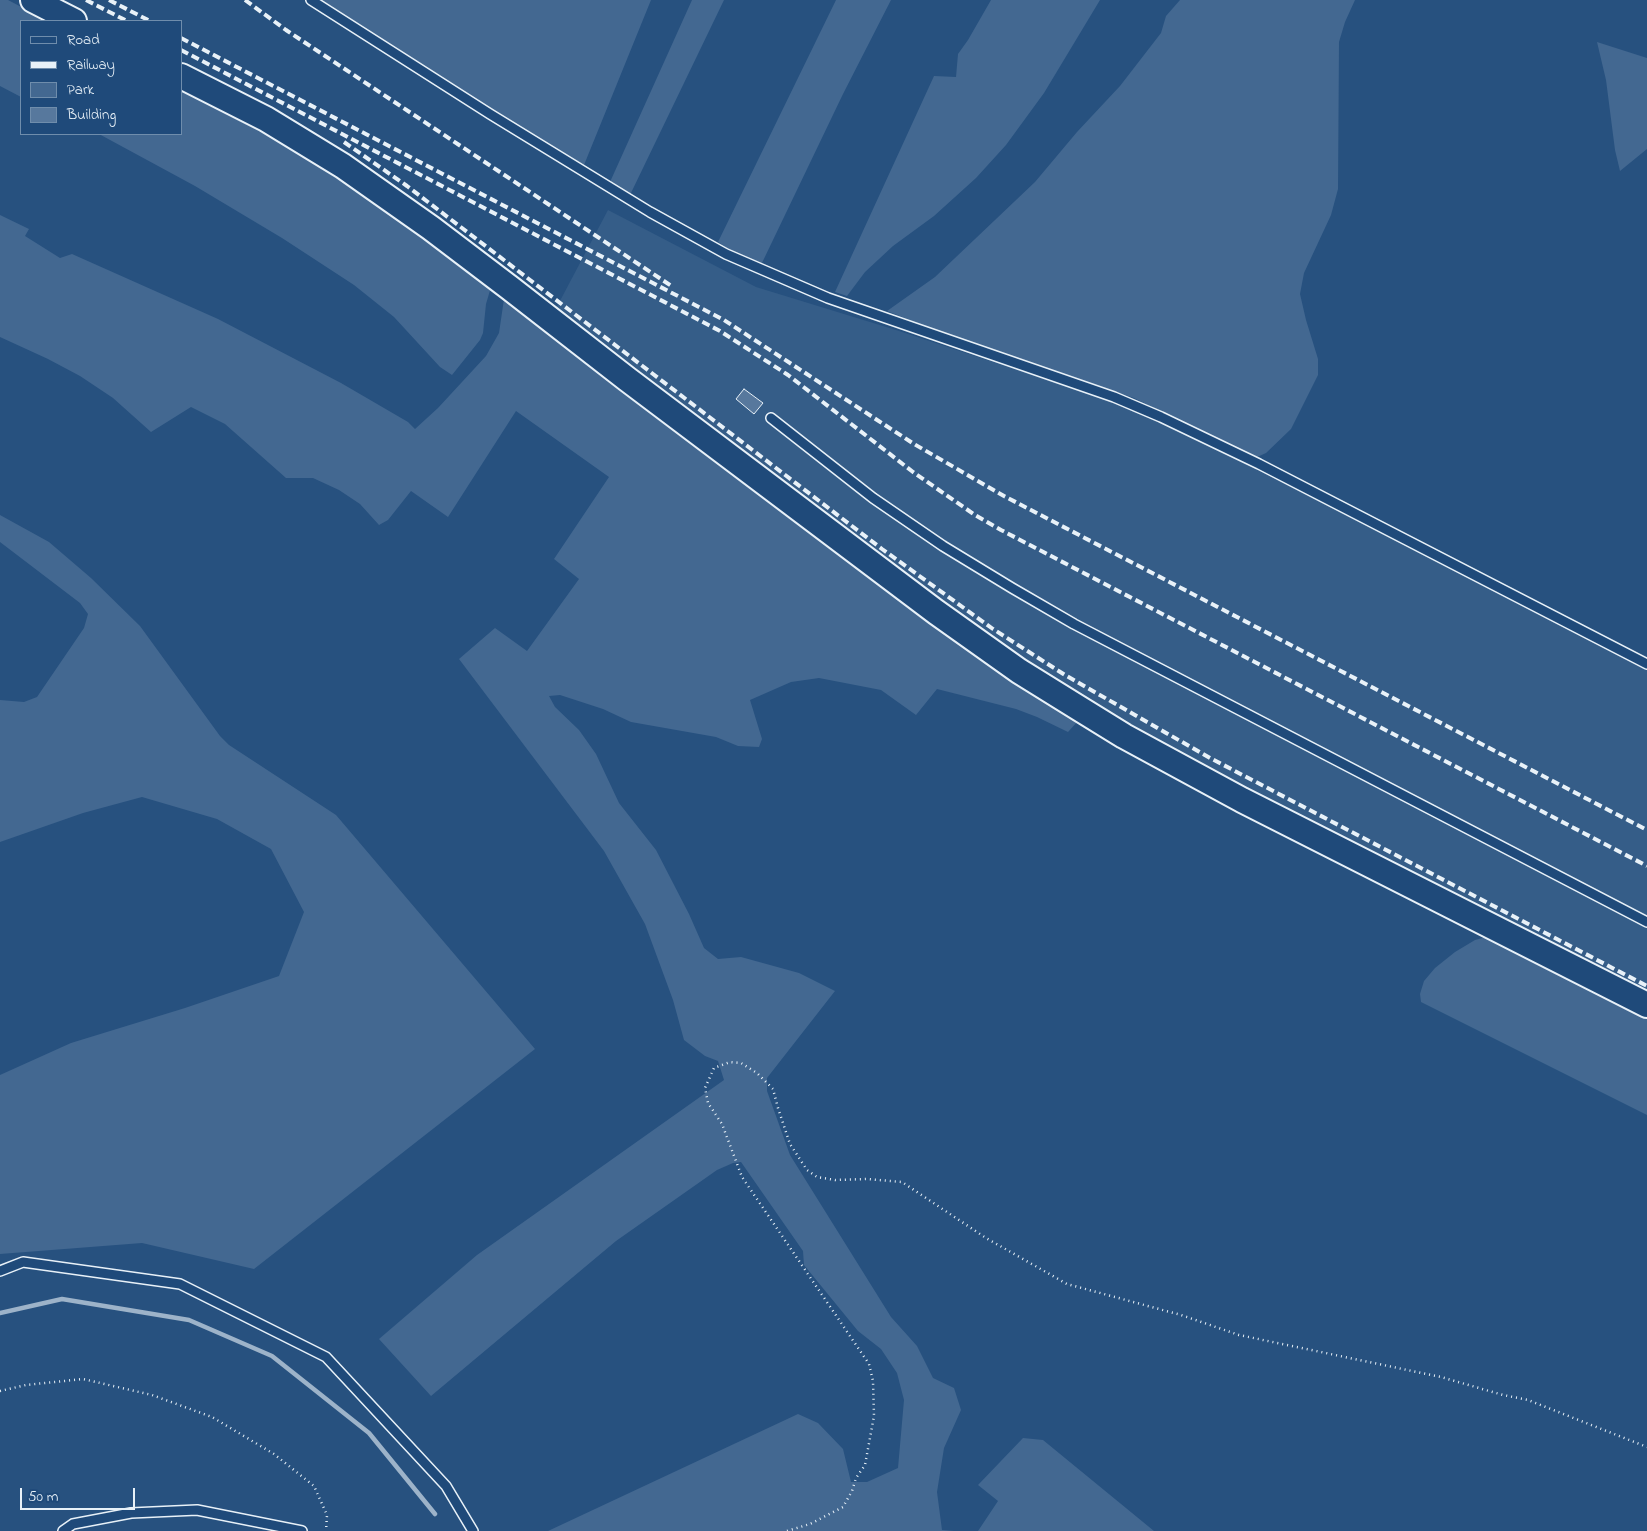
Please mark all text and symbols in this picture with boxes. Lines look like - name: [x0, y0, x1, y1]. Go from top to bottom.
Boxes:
- legend: [20, 20, 182, 135]
- text: Road: [67, 29, 100, 51]
- text: Railway: [67, 54, 115, 76]
- text: Park: [67, 79, 94, 101]
- text: Building: [67, 104, 116, 126]
- scale bar: [22, 1478, 138, 1510]
- text: 50 m: [28, 1486, 58, 1508]

